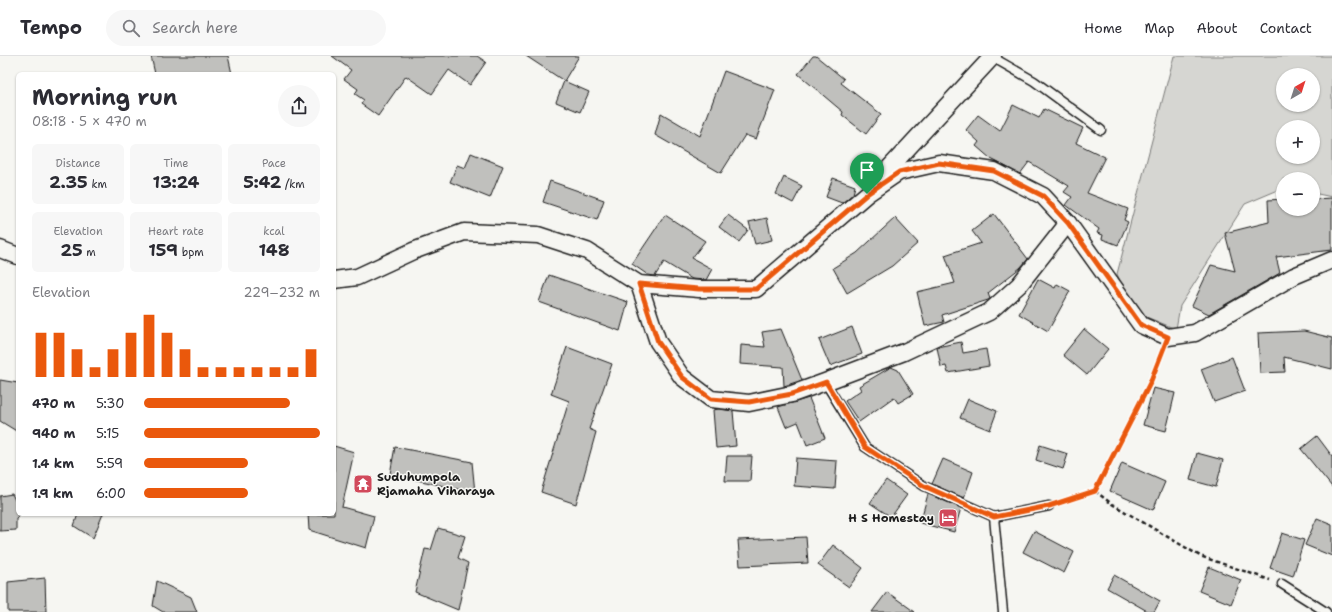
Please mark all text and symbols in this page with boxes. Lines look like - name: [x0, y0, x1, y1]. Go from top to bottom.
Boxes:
- search box: [106, 10, 386, 46]
- text: Tempo: [20, 15, 82, 40]
- icon: search: [120, 17, 142, 39]
- text: Search here: [152, 18, 238, 38]
- text: Home: [1084, 19, 1123, 37]
- text: Map: [1145, 19, 1175, 37]
- text: About: [1197, 19, 1238, 37]
- text: Contact: [1260, 19, 1312, 37]
- north arrow: [1276, 68, 1320, 112]
- map controls: [1276, 68, 1320, 216]
- text: Morning run: [32, 83, 177, 112]
- button: share: [278, 85, 320, 127]
- text: 08:18 · 5 × 470 m: [32, 113, 147, 130]
- button: +: [1276, 120, 1320, 164]
- pin: [850, 153, 884, 194]
- text: Distance: [55, 156, 101, 171]
- text: Time: [163, 156, 189, 171]
- text: Pace: [262, 156, 286, 171]
- icon: arrive: [856, 159, 878, 181]
- text: 2.35: [49, 171, 88, 193]
- text: 13:24: [152, 171, 200, 193]
- text: 5:42: [243, 171, 281, 193]
- button: −: [1276, 172, 1320, 216]
- text: km: [88, 177, 107, 192]
- text: /km: [281, 177, 305, 192]
- text: Elevation: [53, 224, 103, 239]
- text: Heart rate: [148, 224, 204, 239]
- text: kcal: [263, 224, 285, 239]
- text: 25: [60, 239, 83, 261]
- text: 159: [148, 239, 178, 261]
- text: 148: [258, 239, 290, 261]
- text: m: [83, 245, 96, 260]
- text: bpm: [178, 245, 204, 260]
- text: Elevation: [32, 284, 90, 301]
- text: 229–232 m: [244, 284, 320, 301]
- text: 470 m: [32, 395, 75, 412]
- text: 5:30: [96, 395, 124, 412]
- text: 940 m: [32, 425, 75, 442]
- text: 5:15: [96, 425, 119, 442]
- text: 1.4 km: [32, 455, 74, 472]
- text: 5:59: [96, 455, 123, 472]
- place label: Suduhumpola Rjamaha Viharaya: [377, 469, 495, 499]
- temple icon: Suduhumpola Rjamaha Viharaya: [352, 473, 374, 495]
- text: 1.9 km: [32, 485, 73, 502]
- text: 6:00: [96, 485, 126, 502]
- hotel icon: H S Homestay: [937, 507, 959, 529]
- place label: H S Homestay: [848, 510, 934, 526]

